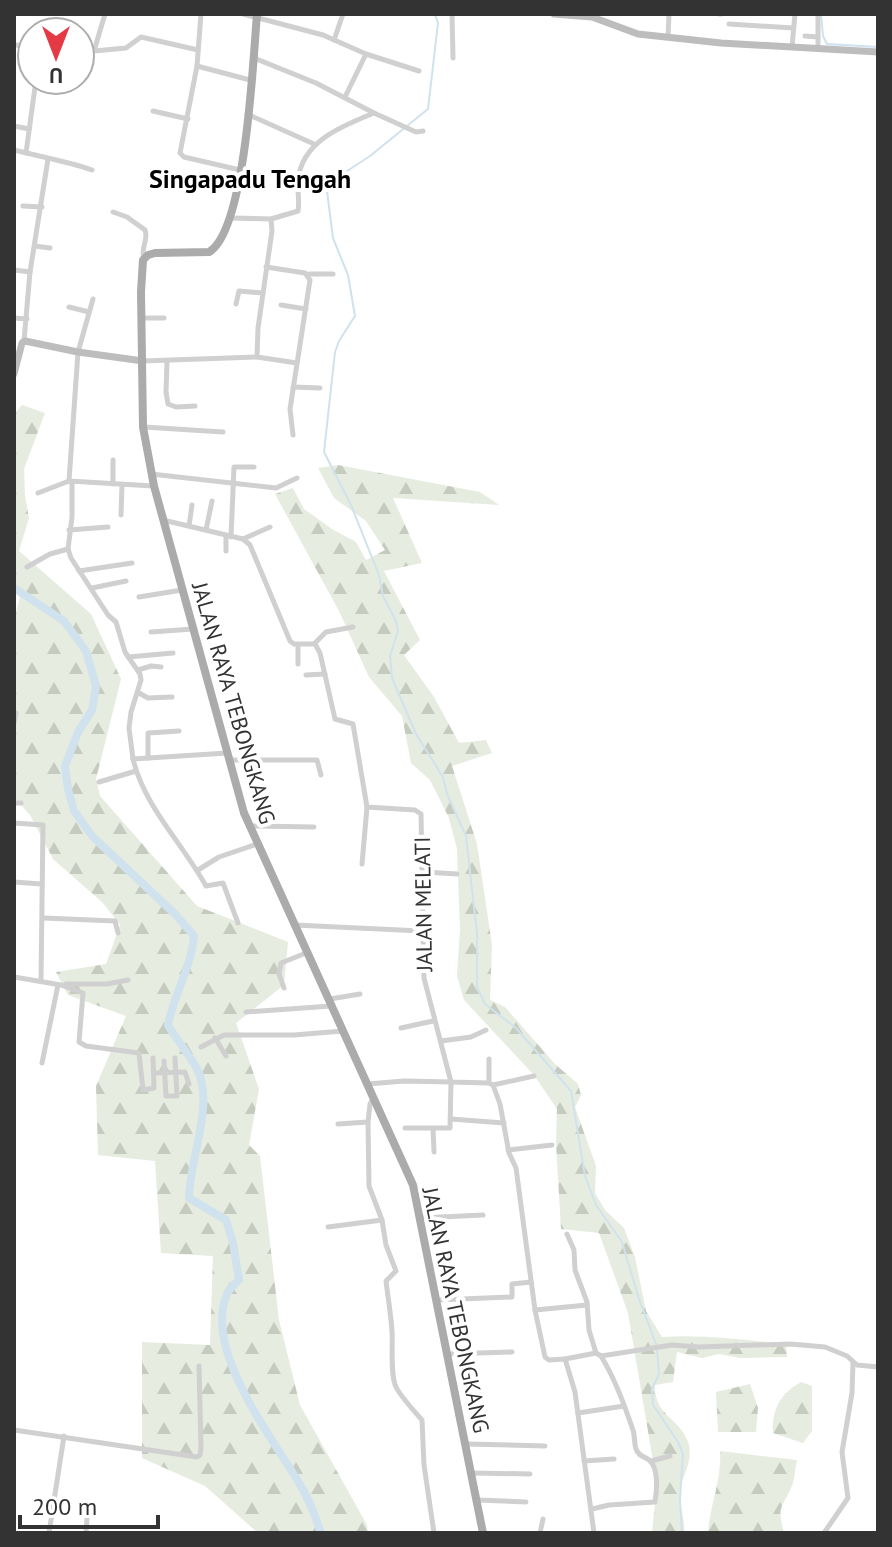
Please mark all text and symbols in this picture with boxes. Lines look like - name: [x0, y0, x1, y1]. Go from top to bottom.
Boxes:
- north arrow: [16, 16, 96, 96]
- text: U: [49, 62, 63, 90]
- district label: Singapadu Tengah: [149, 162, 351, 195]
- street label: JALAN RAYA TEBONGKANG: [186, 578, 282, 827]
- street label: JALAN MELATI: [408, 836, 438, 973]
- street label: JALAN RAYA TEBONGKANG: [416, 1184, 496, 1435]
- scale bar: [20, 1479, 158, 1529]
- text: 200 m: [32, 1491, 97, 1522]

